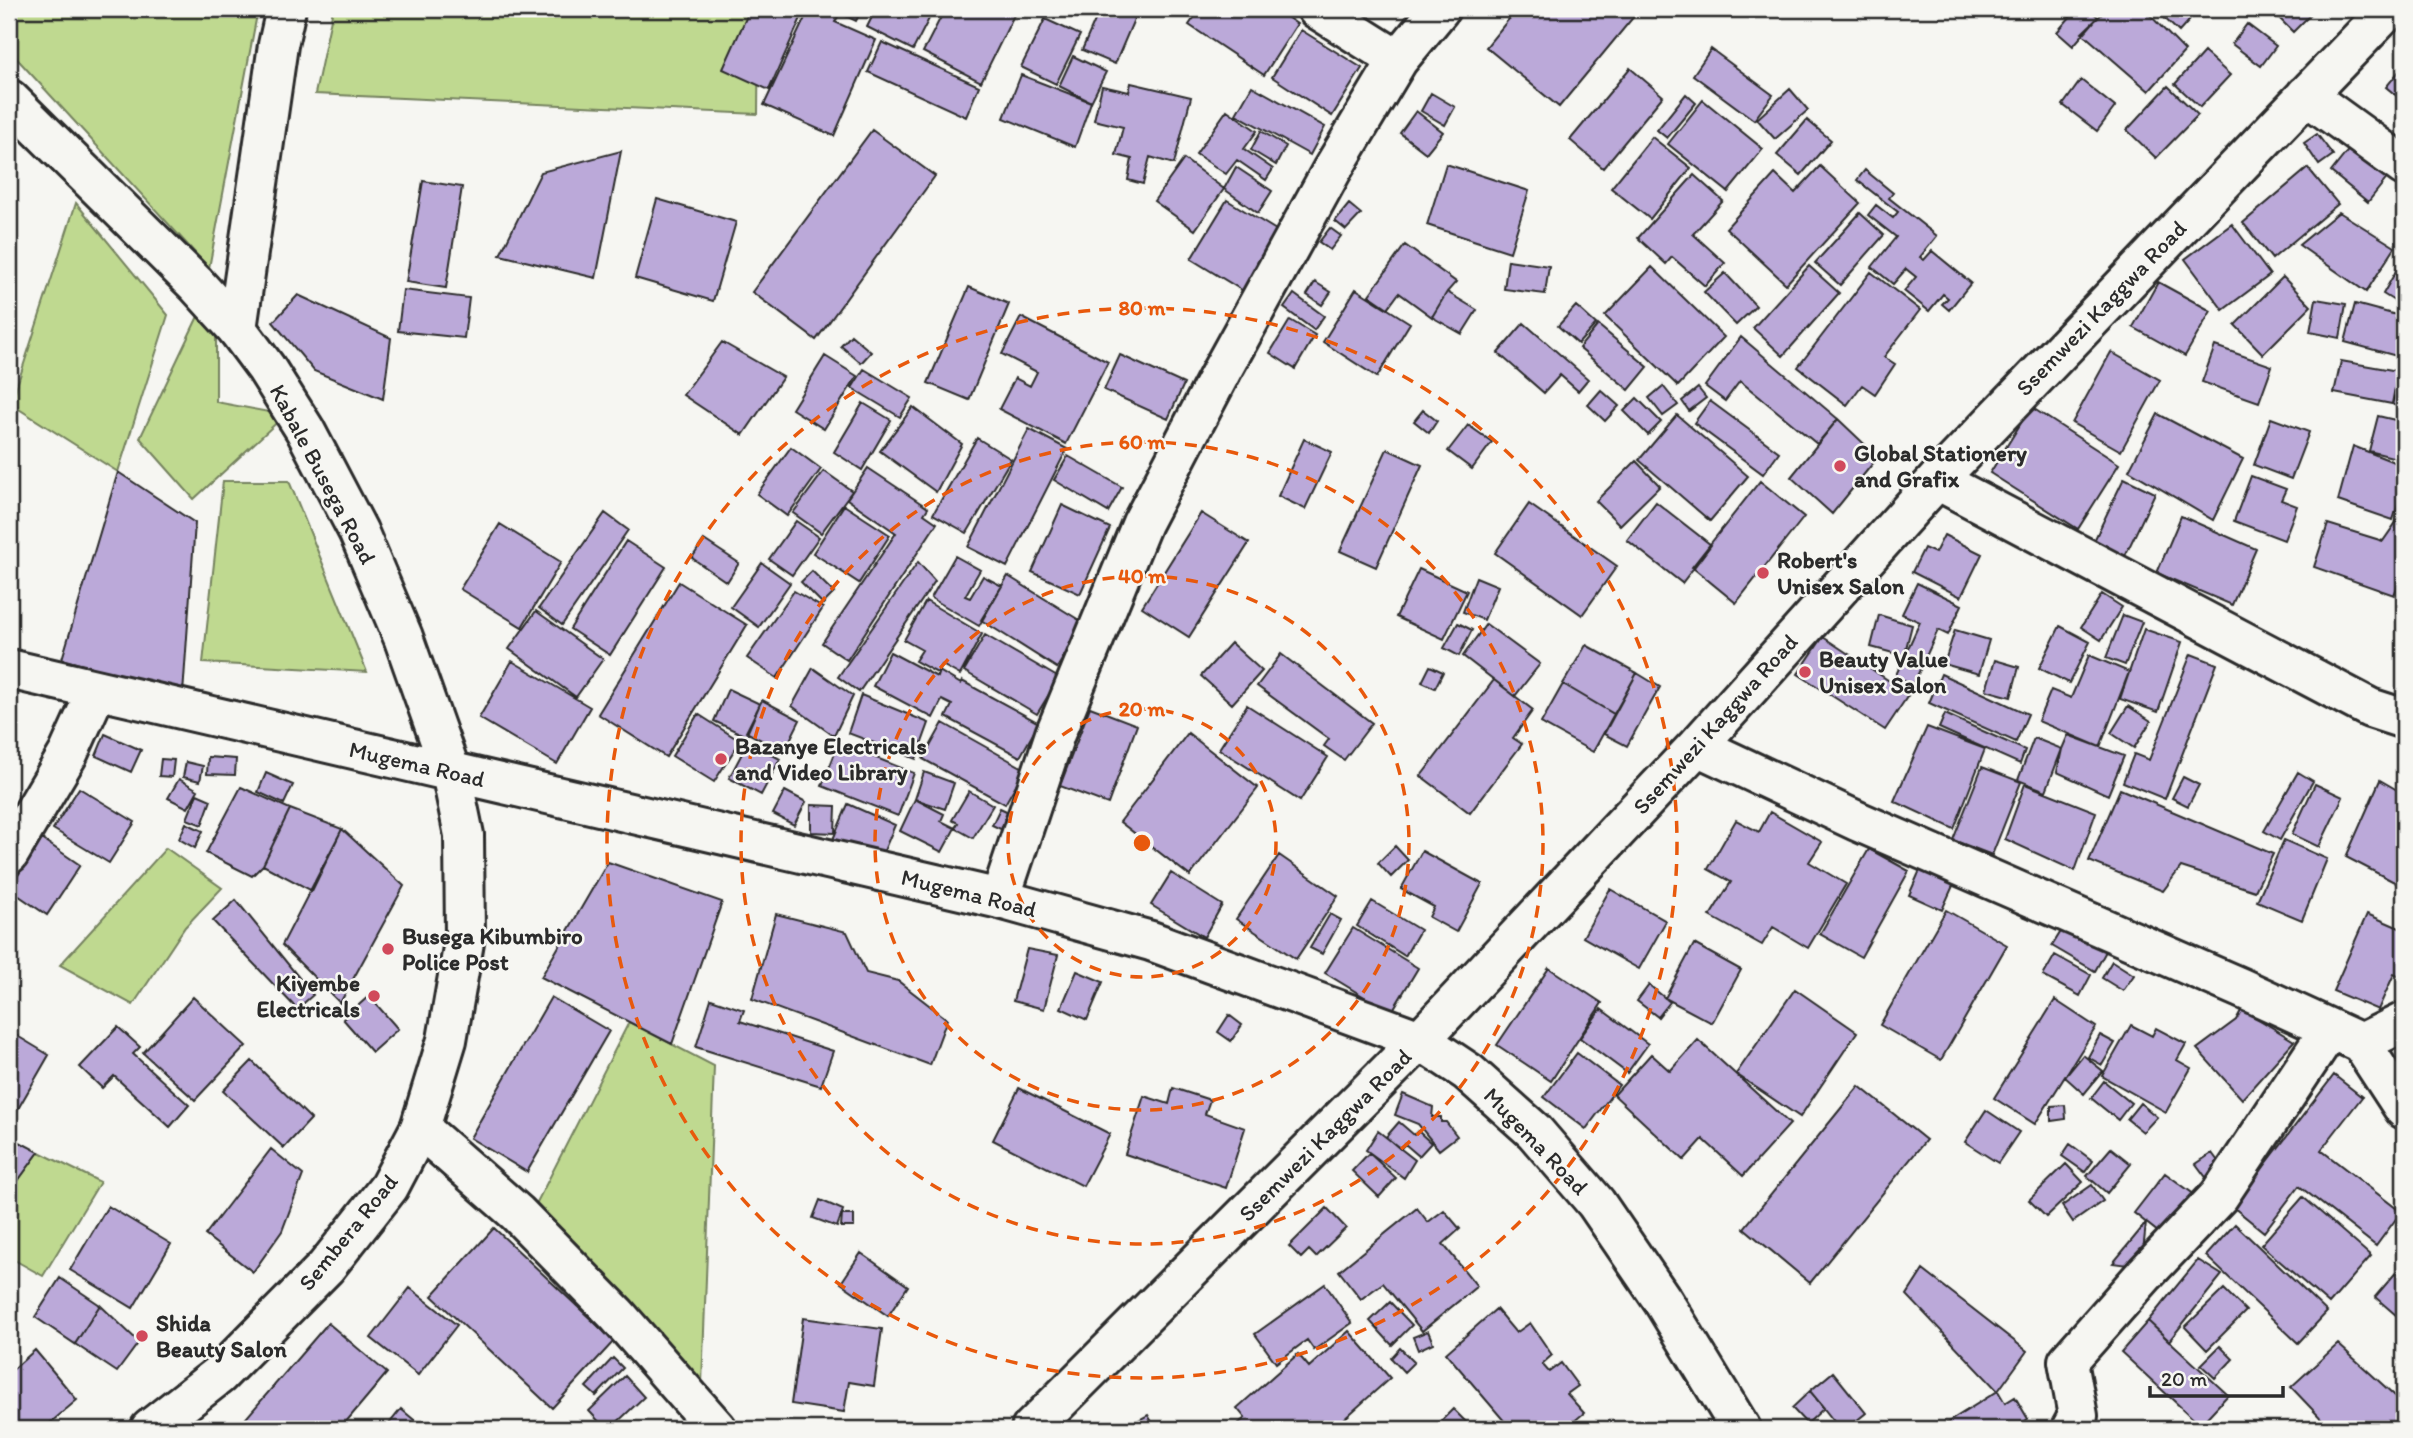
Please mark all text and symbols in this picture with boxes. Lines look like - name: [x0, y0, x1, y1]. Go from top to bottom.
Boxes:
- street label: Ssemwezi Kaggwa Road: [2010, 214, 2192, 402]
- text: 80 m: [1119, 295, 1166, 320]
- street label: Kabale Busega Road: [264, 379, 382, 569]
- text: 60 m: [1119, 429, 1166, 454]
- place label: Global Stationery and Grafix: [1854, 439, 2027, 493]
- marker: Global Stationery and Grafix: [1832, 458, 1848, 474]
- place label: Robert's Unisex Salon: [1777, 546, 1905, 600]
- text: 40 m: [1118, 563, 1166, 588]
- marker: Robert's Unisex Salon: [1755, 565, 1771, 581]
- street label: Ssemwezi Kaggwa Road: [1627, 628, 1803, 820]
- place label: Beauty Value Unisex Salon: [1819, 645, 1948, 699]
- marker: Beauty Value Unisex Salon: [1797, 664, 1813, 680]
- text: 20 m: [1119, 696, 1166, 721]
- place label: Bazanye Electricals and Video Library: [735, 732, 927, 786]
- street label: Mugema Road: [346, 735, 488, 793]
- marker: Bazanye Electricals and Video Library: [713, 751, 729, 767]
- centre of rings: [1130, 831, 1154, 855]
- street label: Mugema Road: [898, 863, 1040, 923]
- place label: Busega Kibumbiro Police Post: [402, 922, 583, 976]
- marker: Busega Kibumbiro Police Post: [380, 941, 396, 957]
- place label: Kiyembe Electricals: [257, 969, 360, 1023]
- marker: Kiyembe Electricals: [366, 988, 382, 1004]
- street label: Ssemwezi Kaggwa Road: [1233, 1043, 1417, 1227]
- street label: Mugema Road: [1478, 1081, 1595, 1201]
- street label: Sembera Road: [292, 1168, 404, 1296]
- place label: Shida Beauty Salon: [156, 1309, 288, 1363]
- marker: Shida Beauty Salon: [134, 1328, 150, 1344]
- scale bar: [2150, 1354, 2284, 1398]
- text: 20 m: [2161, 1366, 2208, 1391]

